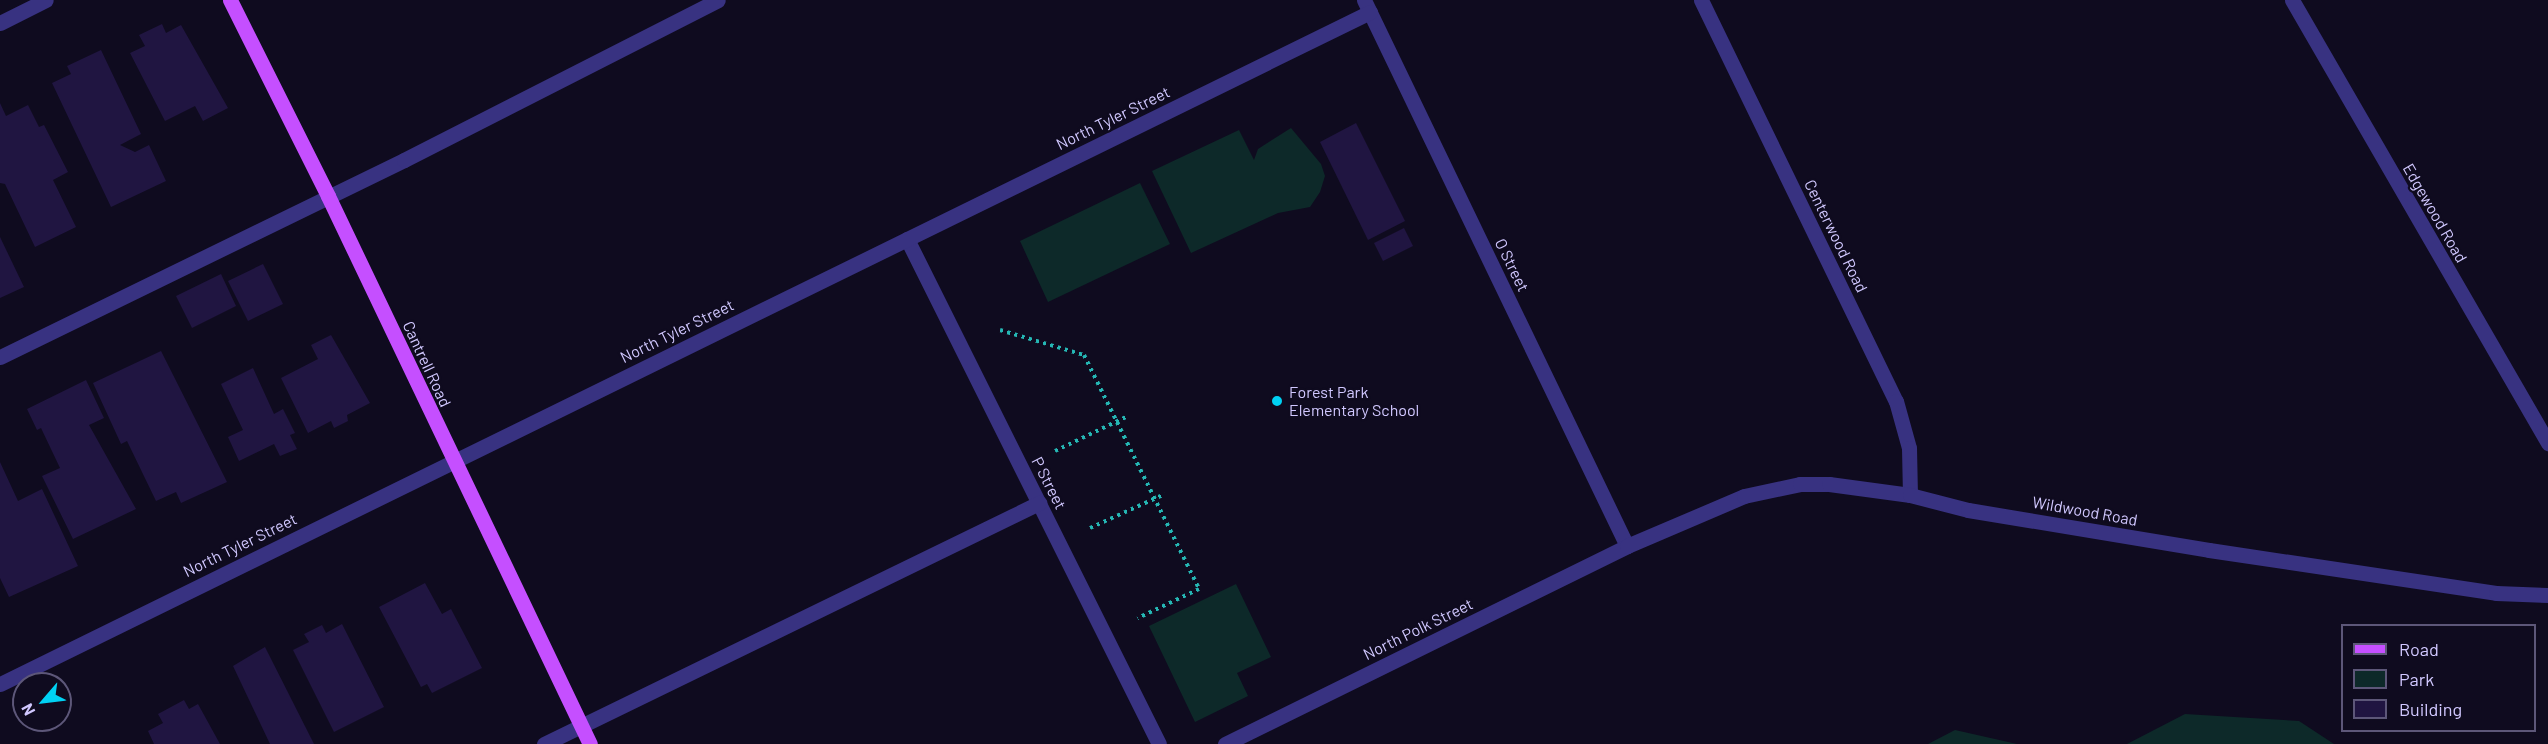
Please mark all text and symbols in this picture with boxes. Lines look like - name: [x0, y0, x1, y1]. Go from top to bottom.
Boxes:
- street label: North Tyler Street: [1053, 82, 1173, 154]
- street label: Edgewood Road: [2399, 160, 2471, 266]
- street label: Centerwood Road: [1800, 176, 1872, 296]
- street label: O Street: [1491, 235, 1533, 295]
- street label: North Tyler Street: [617, 295, 737, 367]
- street label: Cantrell Road: [399, 318, 455, 410]
- place label: Forest Park Elementary School: [1289, 382, 1419, 420]
- marker: Forest Park Elementary School: [1270, 394, 1284, 408]
- street label: P Street: [1028, 454, 1070, 512]
- street label: Wildwood Road: [2031, 492, 2139, 530]
- street label: North Tyler Street: [180, 509, 300, 581]
- street label: North Polk Street: [1360, 594, 1476, 664]
- legend: [2341, 624, 2536, 732]
- text: Road: [2399, 638, 2439, 660]
- text: Park: [2399, 668, 2434, 690]
- north arrow: [12, 672, 72, 732]
- text: Building: [2399, 698, 2462, 720]
- text: N: [17, 701, 38, 719]

